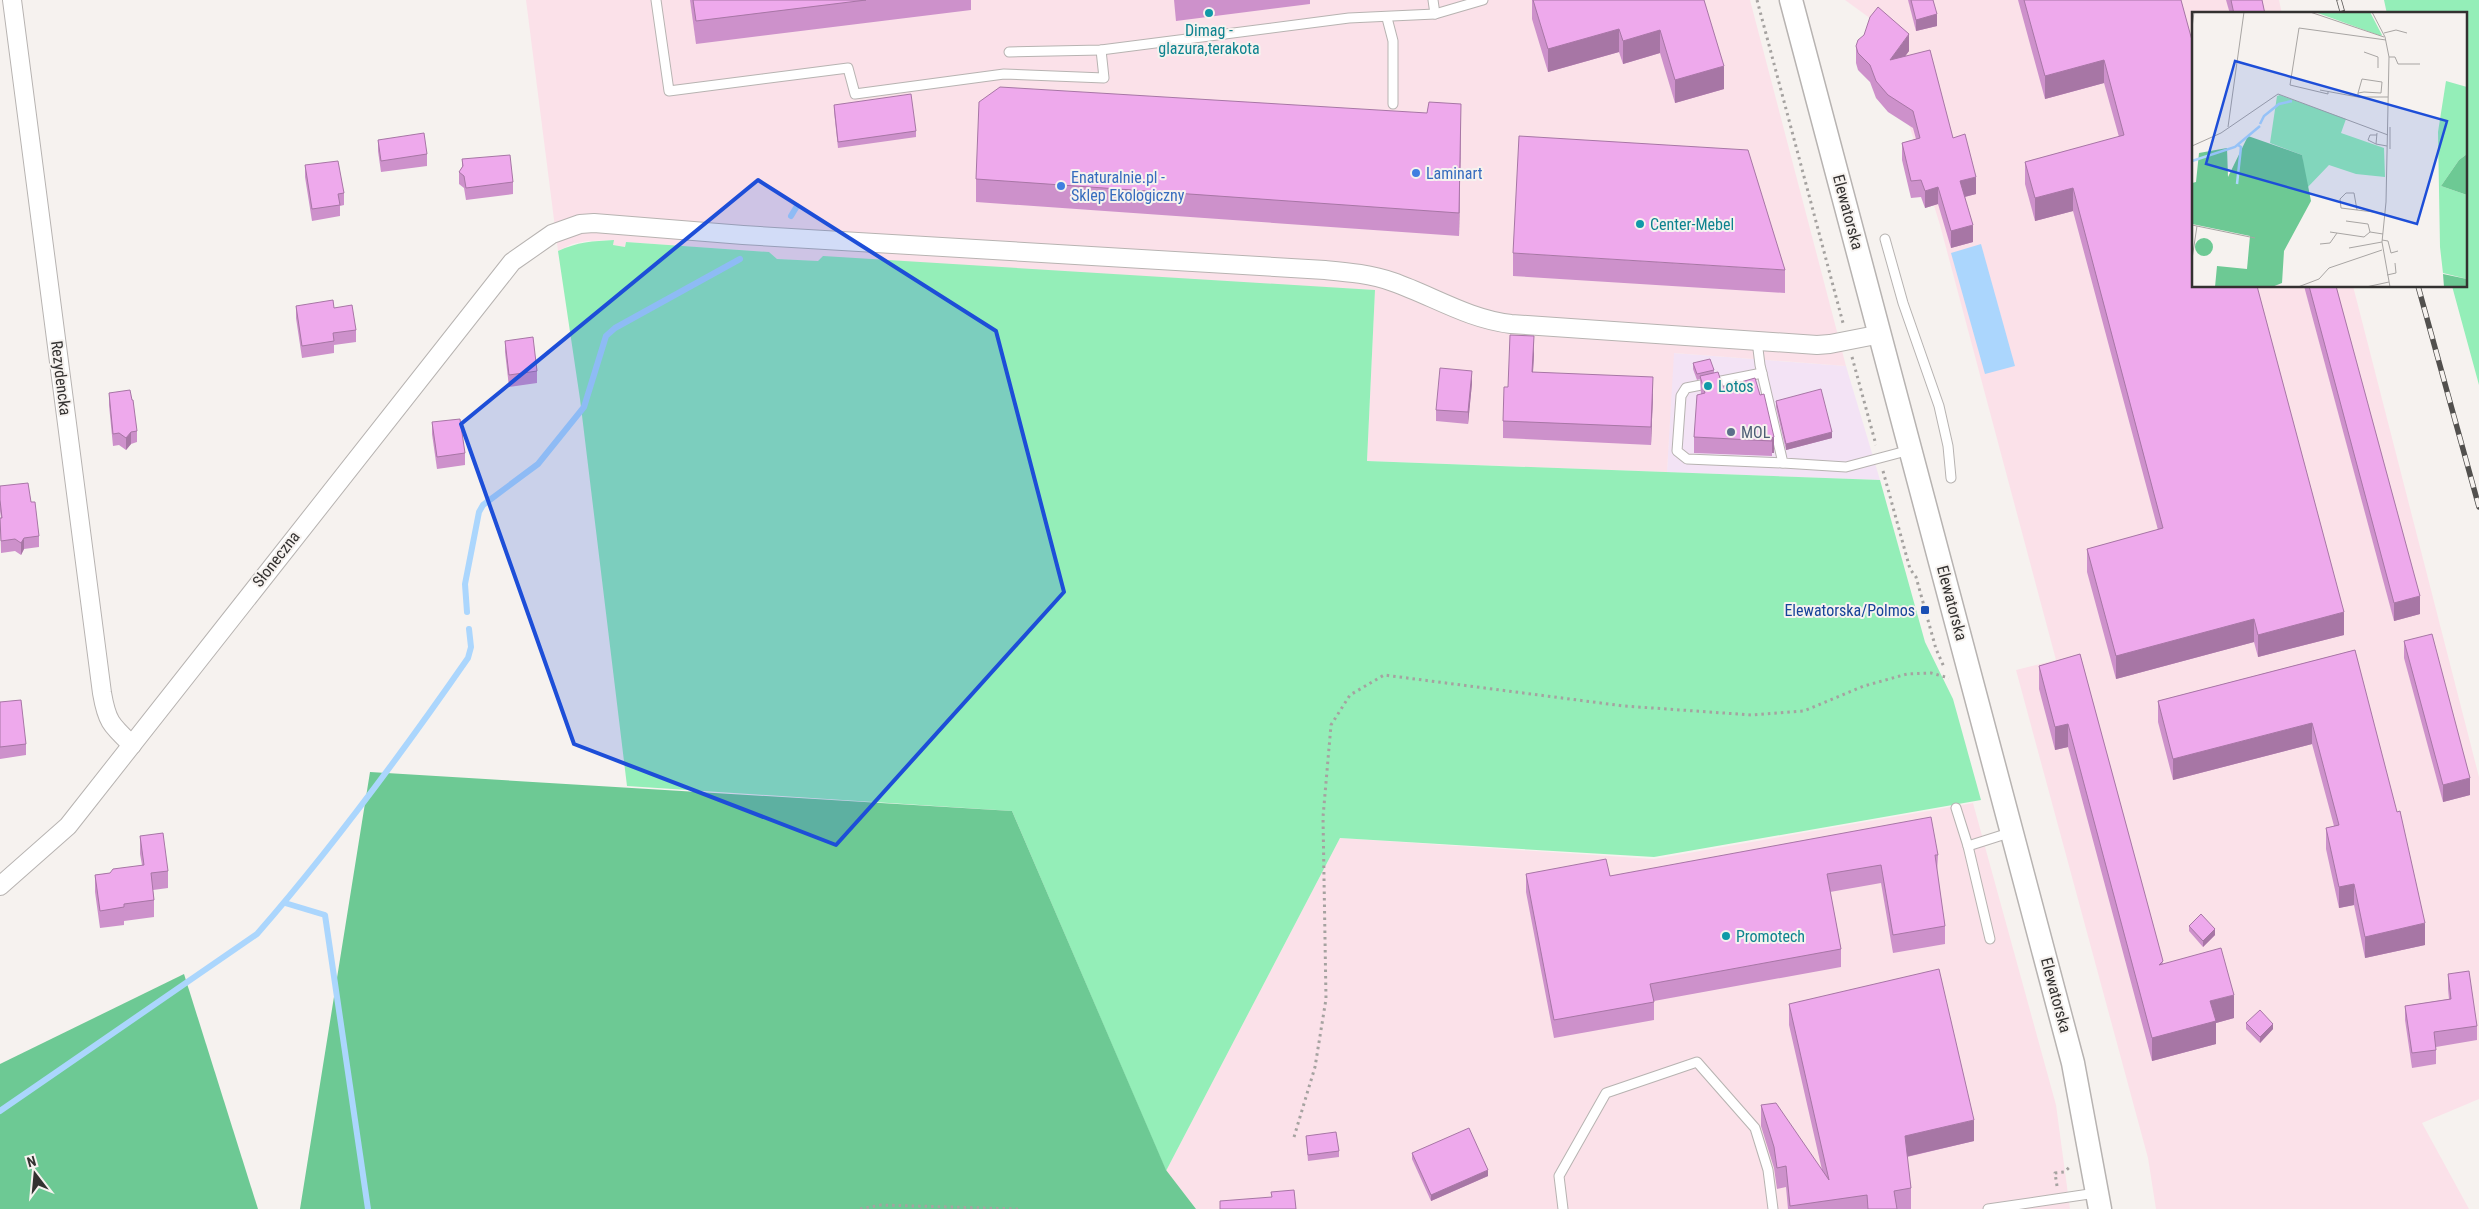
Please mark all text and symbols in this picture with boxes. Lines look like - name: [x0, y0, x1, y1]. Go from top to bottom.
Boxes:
- marker: Dimag - glazura,terakota: [1203, 7, 1215, 19]
- inset map: [2192, 12, 2466, 288]
- place label: Dimag - glazura,terakota: [1158, 21, 1260, 58]
- place label: Laminart: [1426, 164, 1483, 183]
- marker: Laminart: [1410, 167, 1422, 179]
- place label: Enaturalnie.pl - Sklep Ekologiczny: [1071, 168, 1185, 205]
- street label: Elewatorska: [1829, 172, 1867, 252]
- marker: Enaturalnie.pl - Sklep Ekologiczny: [1055, 180, 1067, 192]
- place label: Center-Mebel: [1650, 215, 1734, 234]
- marker: Center-Mebel: [1634, 218, 1646, 230]
- street label: Rezydencka: [47, 340, 75, 416]
- place label: Lotos: [1718, 377, 1754, 396]
- marker: Lotos: [1702, 380, 1714, 392]
- place label: MOL: [1741, 423, 1771, 442]
- marker: MOL: [1725, 426, 1737, 438]
- street label: Słoneczna: [248, 527, 304, 591]
- street label: Elewatorska: [1933, 563, 1971, 643]
- place label: Elewatorska/Polmos: [1784, 601, 1915, 620]
- marker: Elewatorska/Polmos: [1919, 604, 1931, 616]
- place label: Promotech: [1736, 927, 1805, 946]
- marker: Promotech: [1720, 930, 1732, 942]
- street label: Elewatorska: [2037, 955, 2075, 1035]
- north arrow: [10, 1149, 60, 1199]
- text: N: [25, 1153, 38, 1170]

